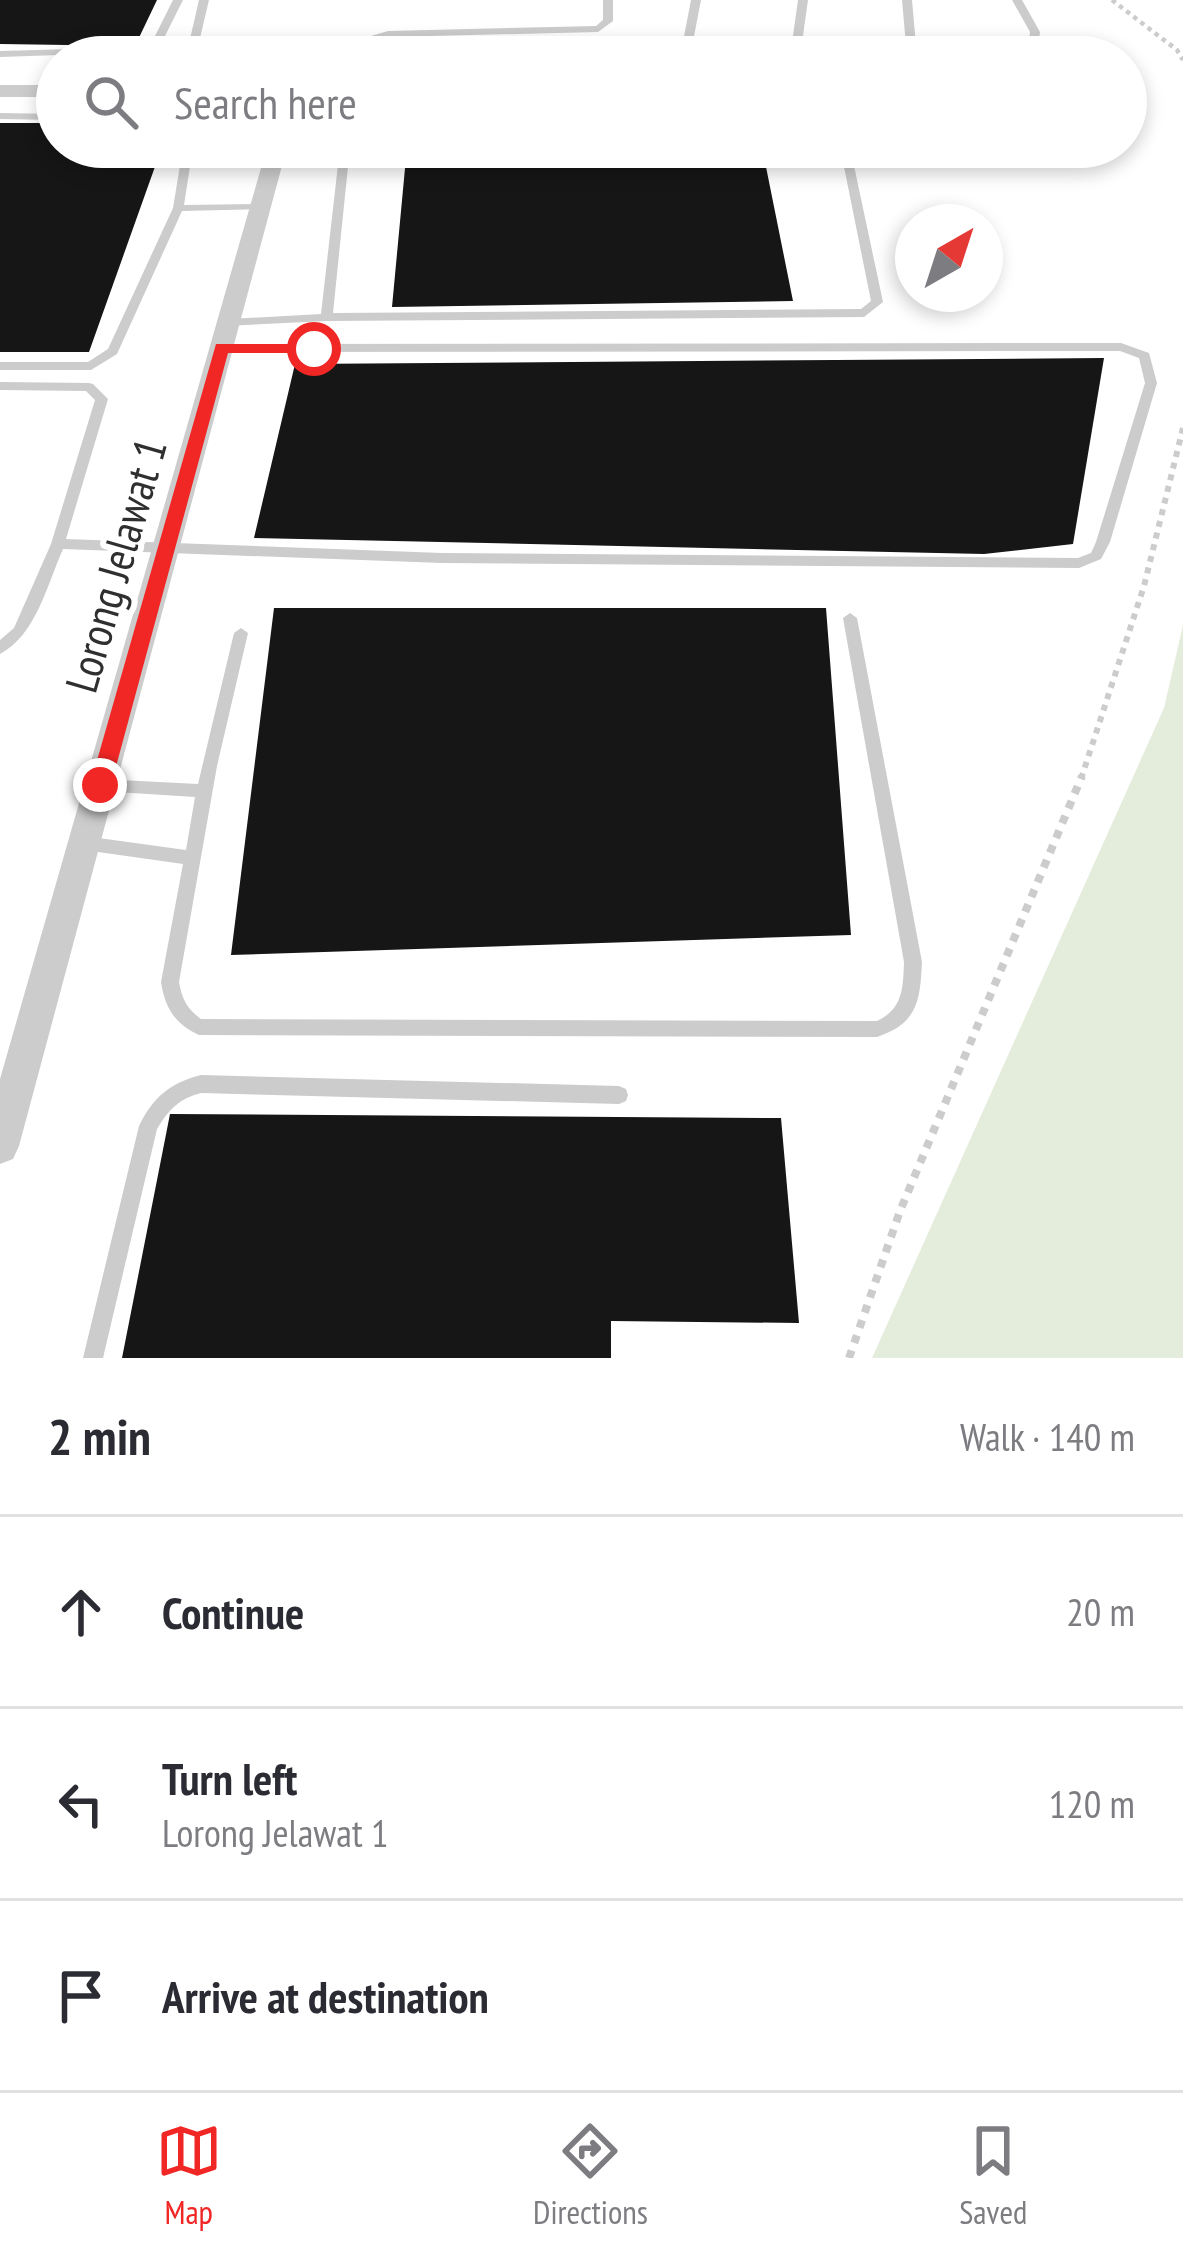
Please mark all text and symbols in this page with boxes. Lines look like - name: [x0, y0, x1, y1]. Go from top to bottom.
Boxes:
- search box: [36, 36, 1147, 168]
- icon: search: [78, 69, 144, 135]
- text: Search here: [174, 73, 357, 131]
- north arrow: [895, 204, 1003, 312]
- route start: [287, 322, 341, 376]
- street label: Lorong Jelawat 1: [51, 431, 179, 699]
- route end: [73, 758, 127, 812]
- text: 2 min: [48, 1403, 151, 1469]
- text: Walk · 140 m: [960, 1411, 1135, 1462]
- icon: ahead: [48, 1579, 114, 1645]
- text: Continue: [162, 1583, 304, 1641]
- text: 20 m: [1066, 1586, 1135, 1637]
- text: Turn left: [162, 1749, 297, 1807]
- icon: left: [48, 1771, 114, 1837]
- text: 120 m: [1049, 1778, 1135, 1829]
- text: Lorong Jelawat 1: [162, 1807, 388, 1858]
- icon: arrive: [48, 1963, 114, 2029]
- text: Arrive at destination: [162, 1967, 489, 2025]
- tab: Map: [156, 2118, 222, 2233]
- tab: Directions: [533, 2118, 648, 2233]
- tab: Saved: [959, 2118, 1027, 2233]

